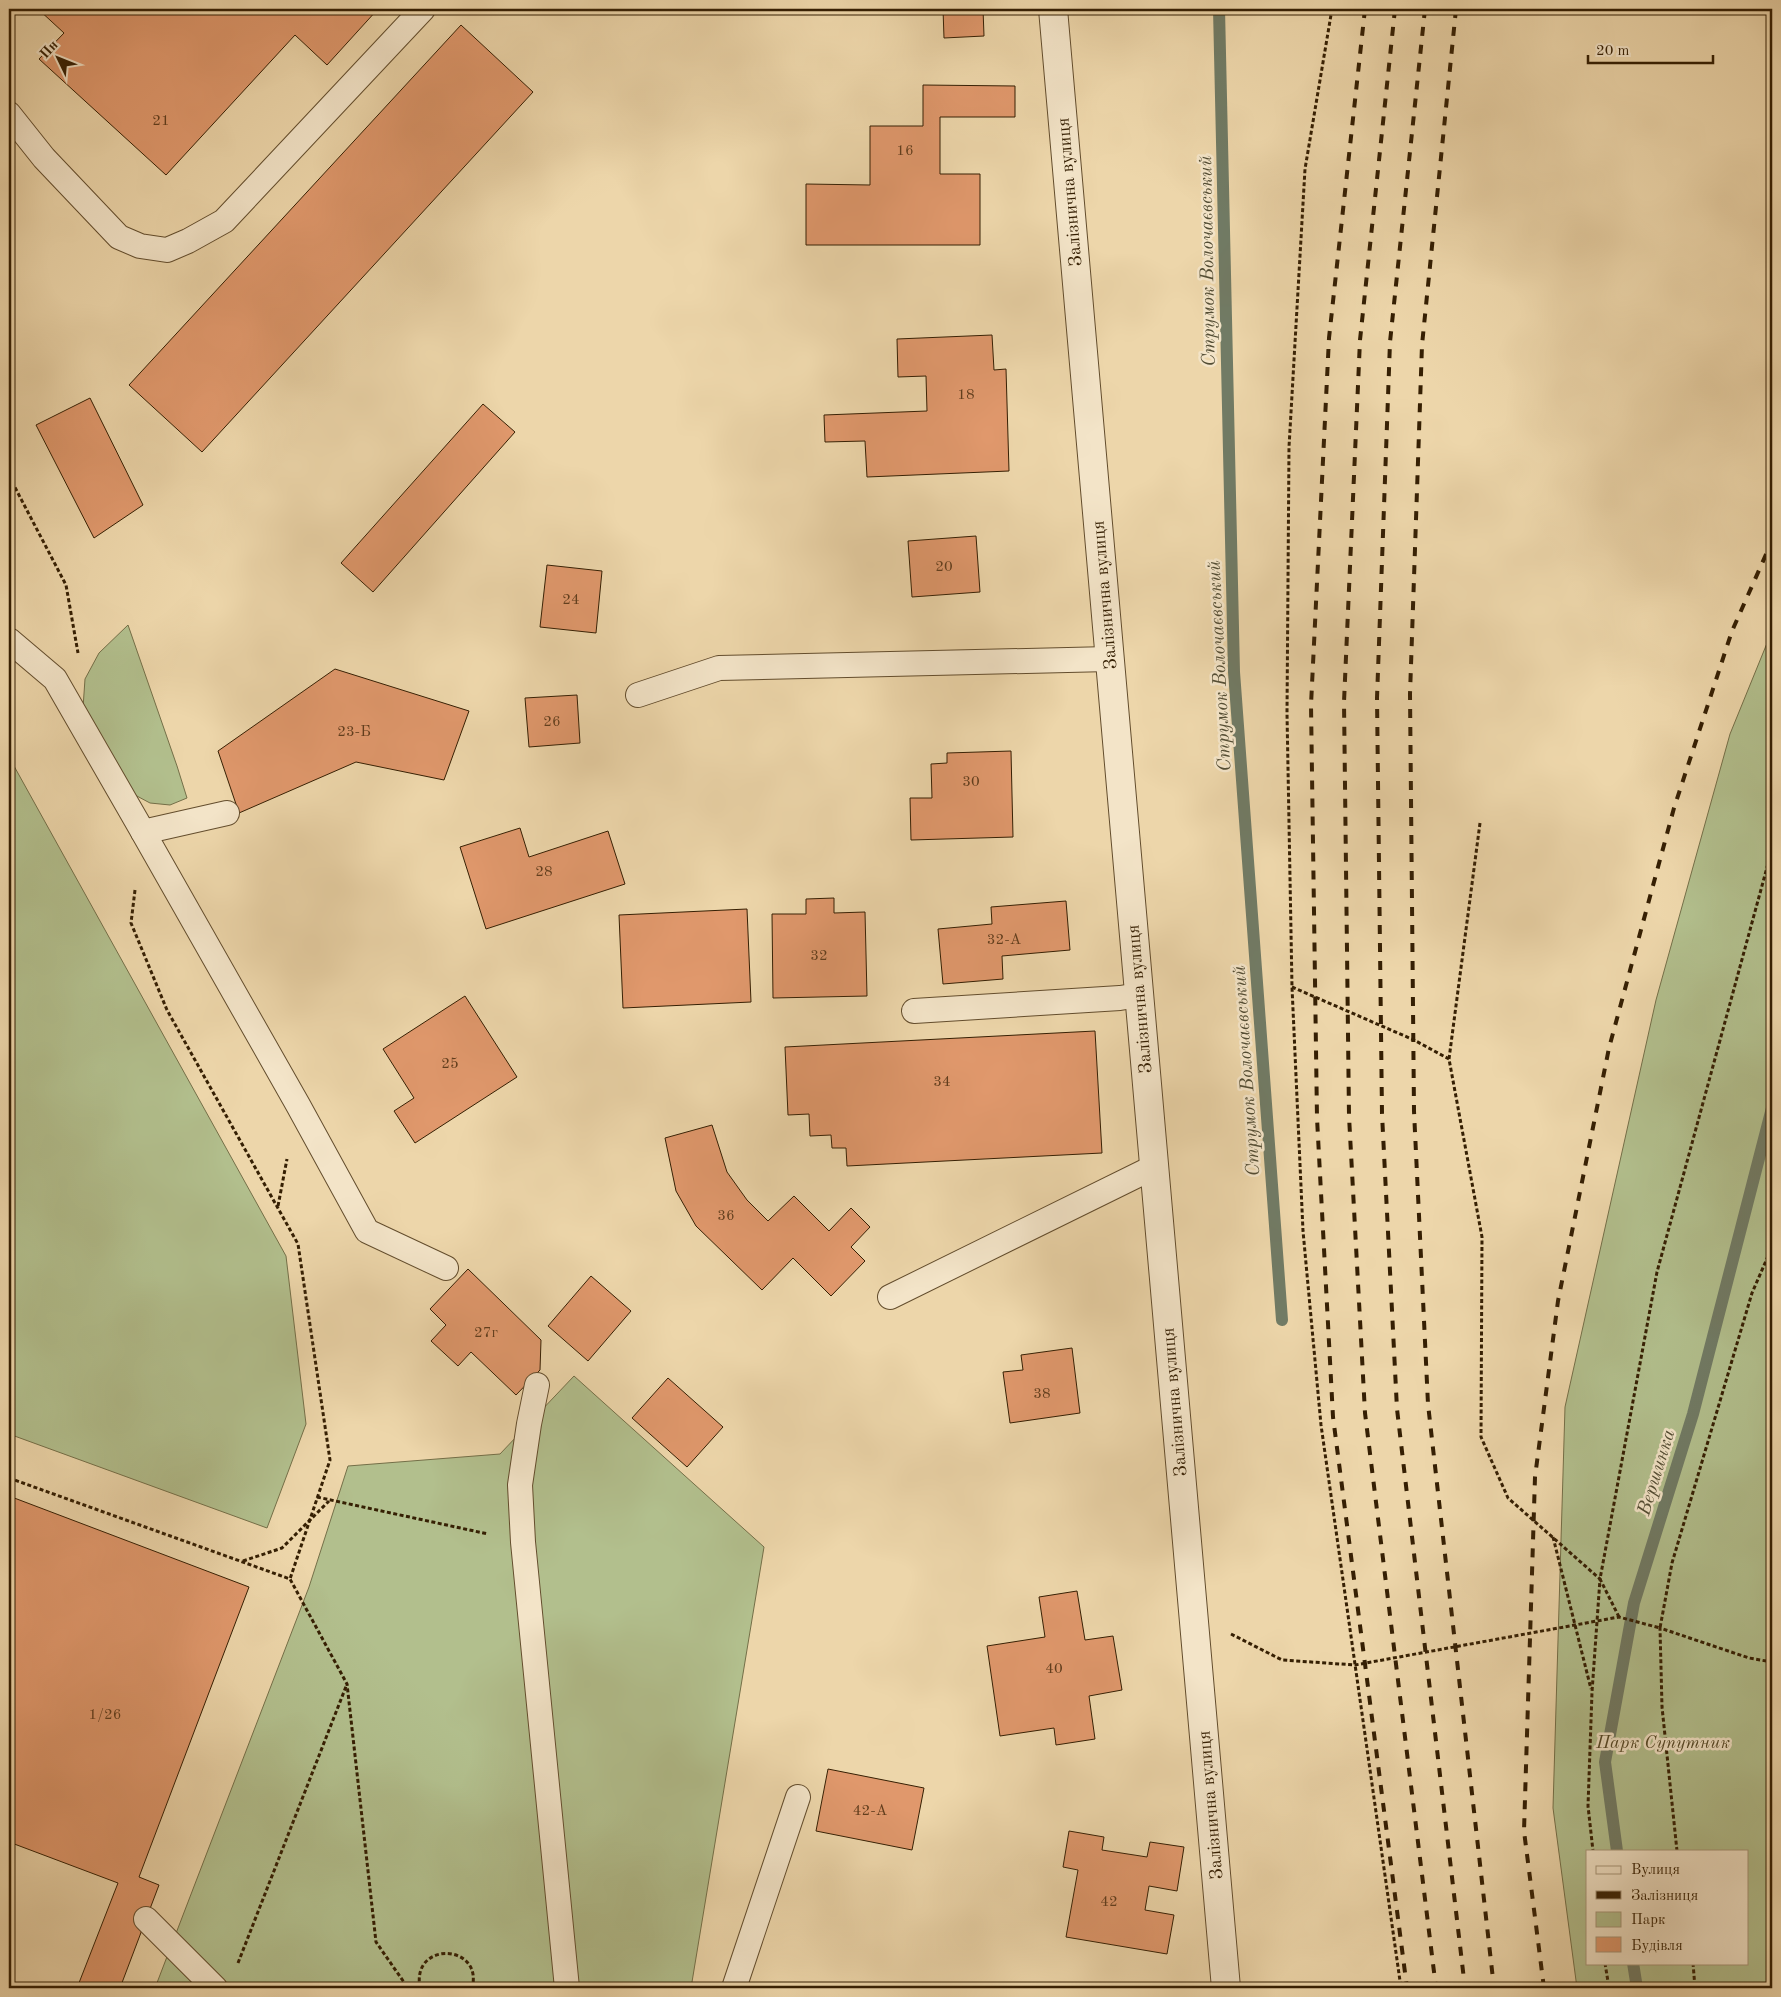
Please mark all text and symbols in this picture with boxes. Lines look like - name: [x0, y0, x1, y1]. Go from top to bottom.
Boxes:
- north arrow: [32, 32, 82, 82]
- scale bar: [1588, 32, 1714, 64]
- text: Пн: [38, 38, 61, 62]
- text: 20 m: [1596, 44, 1630, 59]
- house number: 21: [152, 114, 170, 129]
- street label: Залізнична вулиця: [1055, 117, 1085, 267]
- house number: 16: [896, 144, 914, 159]
- water label: Струмок Волочаєвський: [1197, 155, 1220, 367]
- house number: 18: [957, 388, 975, 403]
- street label: Залізнична вулиця: [1090, 520, 1120, 670]
- house number: 20: [935, 560, 953, 575]
- water label: Струмок Волочаєвський: [1205, 560, 1236, 772]
- house number: 24: [562, 593, 580, 608]
- house number: 26: [543, 715, 561, 730]
- house number: 23-Б: [337, 725, 371, 740]
- house number: 30: [962, 775, 980, 790]
- house number: 28: [535, 865, 553, 880]
- street label: Залізнична вулиця: [1125, 924, 1155, 1074]
- house number: 32-А: [987, 933, 1022, 948]
- house number: 32: [810, 949, 828, 964]
- water label: Струмок Волочаєвський: [1231, 965, 1264, 1177]
- house number: 25: [441, 1057, 459, 1072]
- house number: 34: [933, 1075, 951, 1090]
- house number: 36: [717, 1209, 735, 1224]
- house number: 27г: [474, 1326, 498, 1341]
- street label: Залізнична вулиця: [1160, 1327, 1190, 1477]
- house number: 38: [1033, 1387, 1051, 1402]
- water label: Вершинка: [1635, 1428, 1679, 1519]
- house number: 40: [1045, 1662, 1063, 1677]
- house number: 1/26: [89, 1708, 121, 1723]
- street label: Залізнична вулиця: [1196, 1730, 1226, 1880]
- park label: Парк Супутник: [1595, 1734, 1730, 1752]
- house number: 42-А: [853, 1804, 888, 1819]
- legend: [1586, 1850, 1748, 1964]
- text: Вулиця: [1631, 1863, 1680, 1878]
- text: Залізниця: [1631, 1889, 1698, 1904]
- house number: 42: [1100, 1895, 1118, 1910]
- text: Парк: [1631, 1913, 1666, 1928]
- text: Будівля: [1631, 1939, 1683, 1954]

